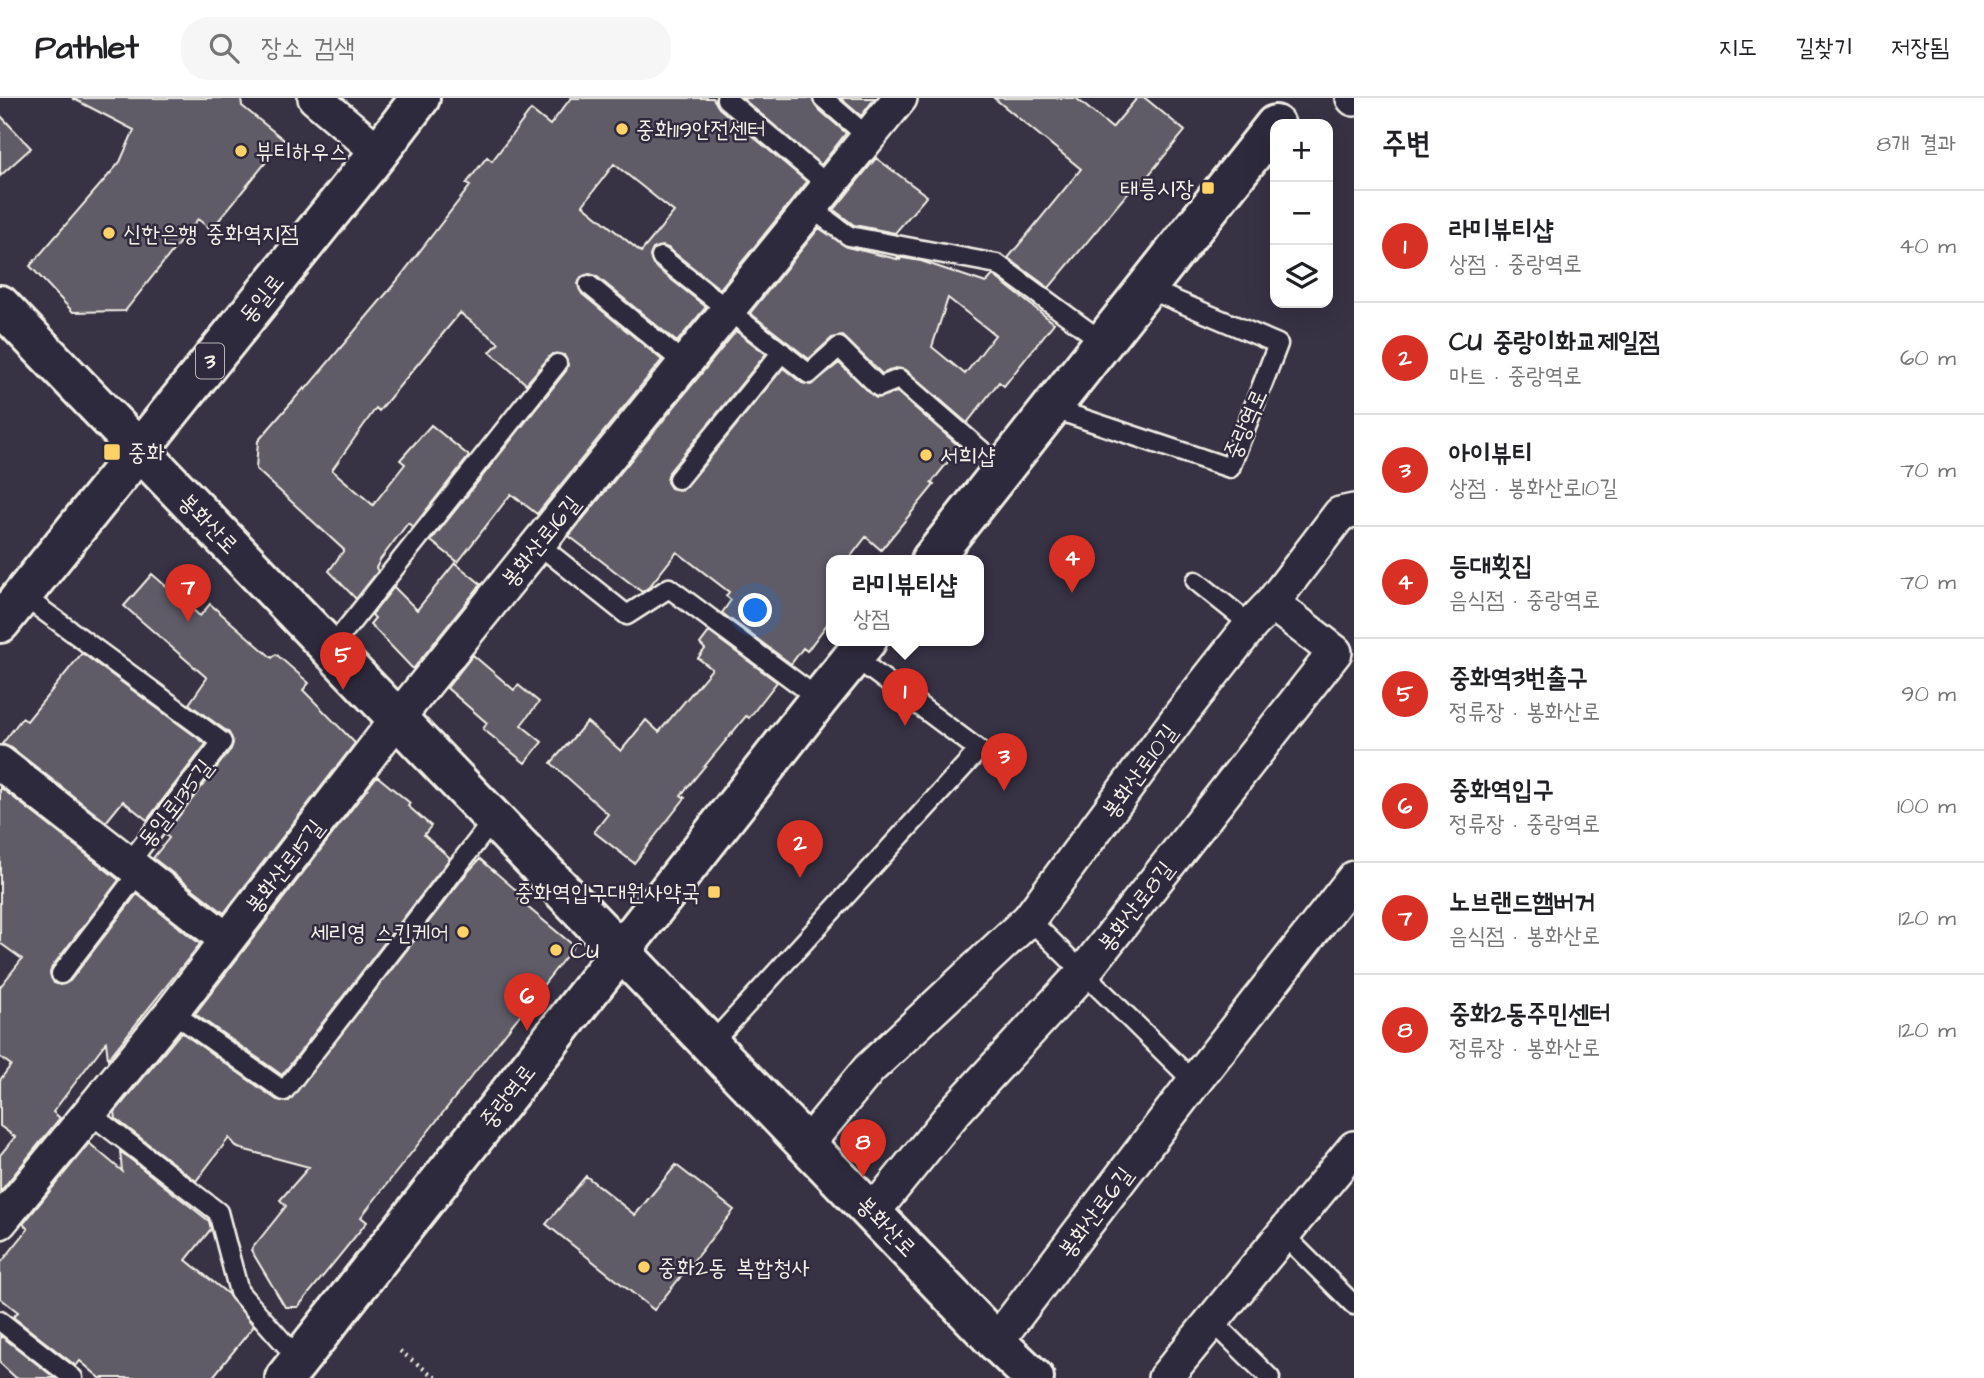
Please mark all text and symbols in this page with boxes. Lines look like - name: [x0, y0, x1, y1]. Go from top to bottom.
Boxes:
- search box: [181, 17, 671, 80]
- text: Pathlet: [35, 25, 139, 71]
- icon: search: [205, 29, 243, 67]
- text: 장소 검색: [261, 30, 355, 66]
- text: 지도: [1719, 31, 1757, 65]
- text: 길찾기: [1795, 31, 1853, 65]
- text: 저장됨: [1891, 31, 1949, 65]
- place label: 중화119안전센터: [636, 114, 766, 146]
- map controls: [1270, 119, 1333, 308]
- button: +: [1270, 119, 1333, 182]
- marker: 중화119안전센터: [614, 121, 630, 137]
- text: 주변: [1382, 123, 1430, 165]
- text: 8개 결과: [1876, 128, 1956, 160]
- place label: 뷰티하우스: [255, 136, 348, 168]
- marker: 뷰티하우스: [233, 143, 249, 159]
- place label: 태릉시장: [1120, 173, 1194, 205]
- marker: 태릉시장: [1200, 180, 1216, 196]
- button: −: [1270, 182, 1333, 245]
- text: 라미뷰티샵: [1449, 212, 1554, 248]
- place label: 신한은행 중화역지점: [123, 218, 299, 250]
- marker: 신한은행 중화역지점: [101, 225, 117, 241]
- text: 1: [1404, 230, 1406, 262]
- text: 40 m: [1899, 230, 1956, 262]
- button: layers: [1270, 245, 1333, 308]
- text: 상점 · 중랑역로: [1449, 248, 1582, 280]
- street label: 동일로: [232, 267, 292, 330]
- text: CU 중랑이화교제일점: [1449, 324, 1660, 360]
- text: 2: [1398, 342, 1412, 374]
- text: 60 m: [1900, 342, 1956, 374]
- road number: 3: [196, 344, 224, 378]
- text: 마트 · 중랑역로: [1449, 360, 1582, 392]
- street label: 중랑역로: [1216, 384, 1276, 465]
- text: 아이뷰티: [1449, 436, 1533, 472]
- place label: 중화: [128, 437, 165, 469]
- place label: 서희샵: [940, 440, 996, 472]
- marker: 중화: [102, 442, 122, 462]
- marker: 서희샵: [918, 447, 934, 463]
- text: 3: [1399, 454, 1411, 486]
- text: 70 m: [1900, 454, 1956, 486]
- text: 상점 · 봉화산로10길: [1449, 472, 1618, 504]
- street label: 봉화산로: [171, 486, 246, 561]
- street label: 봉화산로16길: [494, 489, 588, 594]
- pin: 4: [1049, 535, 1095, 593]
- text: 등대횟집: [1449, 548, 1533, 584]
- popup: [826, 555, 984, 646]
- pin: 7: [165, 564, 211, 622]
- text: 4: [1397, 566, 1413, 598]
- text: 70 m: [1900, 566, 1956, 598]
- text: 라미뷰티샵: [853, 567, 957, 603]
- text: 음식점 · 중랑역로: [1449, 584, 1600, 616]
- your location: [738, 593, 772, 627]
- text: 상점: [853, 603, 890, 635]
- pin: 5: [320, 632, 366, 690]
- text: 중화역3번출구: [1449, 660, 1588, 696]
- pin: 1: [882, 668, 928, 726]
- text: 5: [1397, 678, 1413, 710]
- text: 90 m: [1901, 678, 1956, 710]
- text: 정류장 · 봉화산로: [1449, 696, 1600, 728]
- street label: 봉화산로10길: [1095, 718, 1185, 825]
- pin: 3: [981, 733, 1027, 791]
- street label: 동일로135길: [131, 752, 221, 855]
- text: 중화역입구: [1449, 772, 1554, 808]
- text: 6: [1398, 790, 1412, 822]
- text: 100 m: [1897, 790, 1956, 822]
- text: 정류장 · 중랑역로: [1449, 808, 1600, 840]
- street label: 봉화산로15길: [238, 813, 332, 921]
- pin: 2: [777, 820, 823, 878]
- street label: 봉화산로8길: [1090, 854, 1181, 959]
- place label: 중화역입구대원사약국: [515, 877, 700, 909]
- marker: 중화역입구대원사약국: [706, 884, 722, 900]
- text: 노브랜드햄버거: [1449, 884, 1595, 920]
- text: 7: [1398, 902, 1412, 934]
- text: 120 m: [1898, 902, 1956, 934]
- place label: 세리영 스킨케어: [310, 917, 449, 949]
- text: 음식점 · 봉화산로: [1449, 920, 1600, 952]
- marker: 세리영 스킨케어: [455, 924, 471, 940]
- place label: CU: [570, 935, 599, 967]
- marker: CU: [548, 942, 564, 958]
- pin: 6: [504, 973, 550, 1031]
- text: 중화2동주민센터: [1449, 996, 1610, 1032]
- text: 8: [1398, 1014, 1412, 1046]
- text: 120 m: [1898, 1014, 1956, 1046]
- text: 정류장 · 봉화산로: [1449, 1032, 1600, 1064]
- street label: 중랑역로: [472, 1058, 543, 1136]
- pin: 8: [840, 1119, 886, 1177]
- street label: 봉화산로6길: [1051, 1160, 1141, 1265]
- street label: 봉화산로: [849, 1189, 924, 1264]
- place label: 중화2동 복합청사: [658, 1252, 810, 1284]
- marker: 중화2동 복합청사: [636, 1259, 652, 1275]

